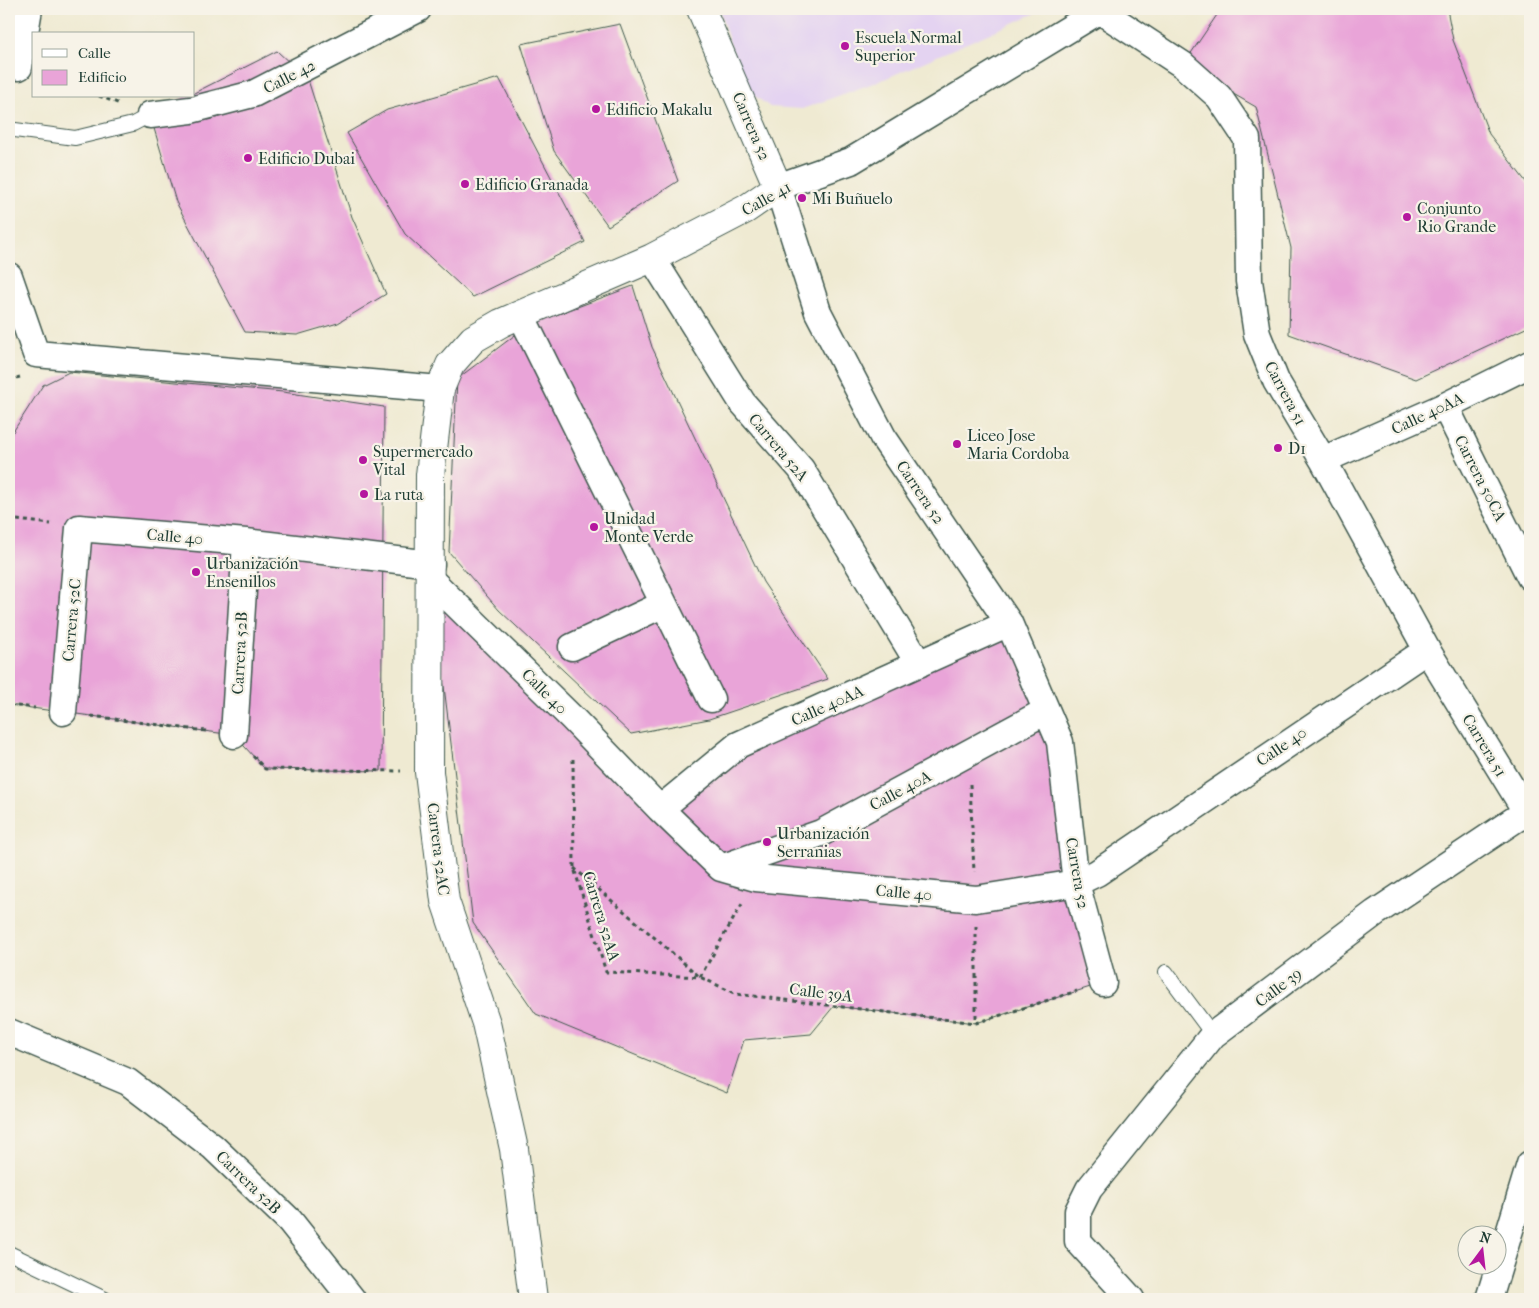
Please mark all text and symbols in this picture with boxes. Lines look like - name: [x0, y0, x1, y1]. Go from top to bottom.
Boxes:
- place label: Escuela Normal Superior: [855, 28, 962, 65]
- legend: [32, 32, 195, 98]
- marker: Escuela Normal Superior: [839, 40, 851, 52]
- text: Calle: [78, 44, 111, 62]
- street label: Calle 42: [260, 55, 318, 98]
- text: Edificio: [78, 68, 127, 86]
- street label: Carrera 52: [729, 89, 774, 163]
- place label: Edificio Makalu: [606, 100, 712, 119]
- marker: Edificio Makalu: [590, 103, 602, 115]
- place label: Edificio Dubai: [258, 149, 355, 168]
- marker: Edificio Dubai: [242, 152, 254, 164]
- place label: Edificio Granada: [475, 175, 589, 194]
- street label: Calle 41: [738, 177, 794, 220]
- marker: Edificio Granada: [459, 178, 471, 190]
- place label: Mi Buñuelo: [812, 189, 893, 208]
- marker: Mi Buñuelo: [796, 192, 808, 204]
- place label: Conjunto Rio Grande: [1417, 199, 1496, 236]
- marker: Conjunto Rio Grande: [1401, 211, 1413, 223]
- street label: Carrera 51: [1261, 358, 1310, 429]
- street label: Calle 40AA: [1388, 388, 1467, 438]
- street label: Carrera 52A: [745, 410, 813, 486]
- place label: Liceo Jose Maria Cordoba: [967, 426, 1070, 463]
- street label: Carrera 50CA: [1451, 432, 1511, 525]
- marker: Liceo Jose Maria Cordoba: [951, 438, 963, 450]
- place label: D1: [1288, 439, 1306, 458]
- place label: Supermercado Vital: [372, 442, 473, 479]
- marker: D1: [1272, 442, 1284, 454]
- marker: Supermercado Vital: [357, 454, 369, 466]
- street label: Carrera 52: [892, 457, 949, 528]
- place label: La ruta: [374, 485, 424, 504]
- marker: La ruta: [358, 488, 370, 500]
- place label: Unidad Monte Verde: [604, 509, 693, 546]
- marker: Unidad Monte Verde: [588, 521, 600, 533]
- street label: Calle 40: [146, 525, 204, 548]
- place label: Urbanización Ensenillos: [206, 554, 299, 591]
- marker: Urbanización Ensenillos: [190, 566, 202, 578]
- street label: Carrera 52C: [58, 578, 85, 662]
- street label: Carrera 52B: [228, 611, 251, 695]
- street label: Calle 40: [518, 665, 571, 718]
- street label: Calle 40AA: [788, 681, 867, 730]
- street label: Carrera 51: [1458, 710, 1511, 780]
- street label: Calle 40: [1253, 723, 1310, 770]
- street label: Calle 40A: [866, 766, 935, 815]
- street label: Carrera 52AC: [423, 802, 454, 896]
- place label: Urbanización Serranias: [777, 824, 870, 861]
- marker: Urbanización Serranias: [761, 836, 773, 848]
- street label: Carrera 52: [1062, 836, 1093, 910]
- street label: Carrera 52AA: [579, 869, 624, 964]
- street label: Calle 40: [875, 881, 933, 904]
- street label: Calle 39: [1251, 964, 1305, 1011]
- street label: Calle 39A: [788, 979, 854, 1006]
- street label: Carrera 52B: [212, 1147, 285, 1218]
- north arrow: [1456, 1226, 1506, 1276]
- text: N: [1478, 1228, 1493, 1248]

